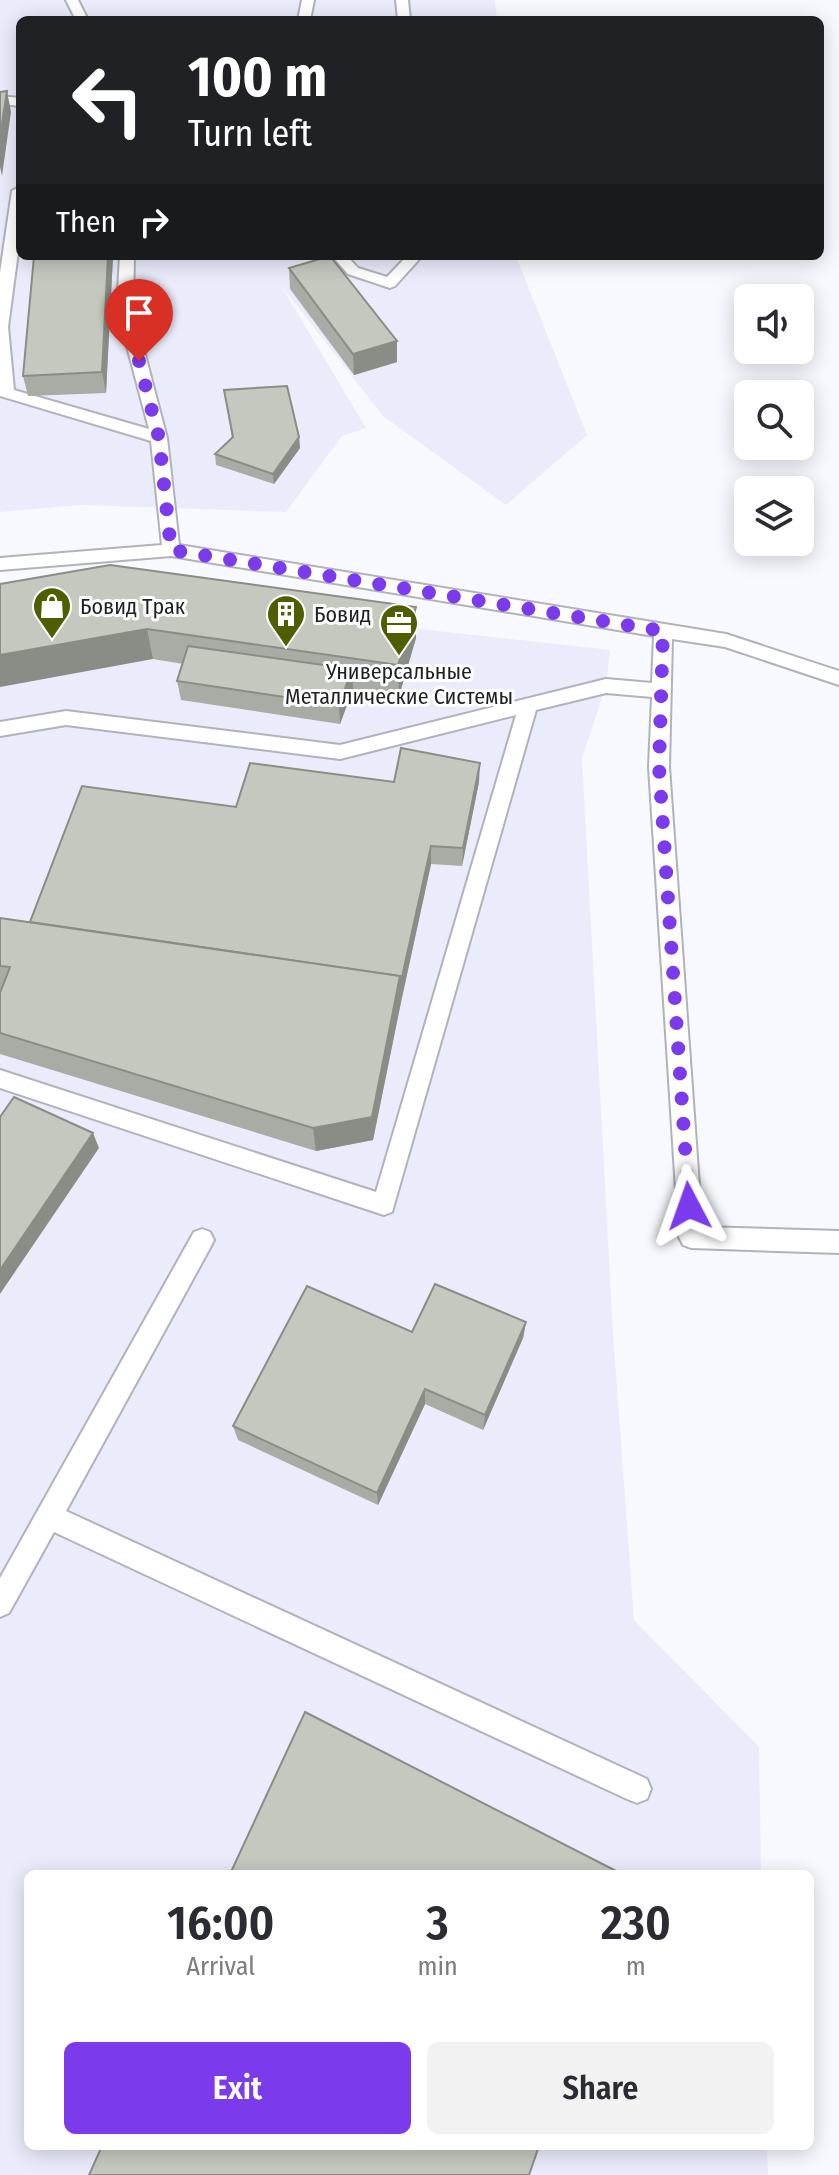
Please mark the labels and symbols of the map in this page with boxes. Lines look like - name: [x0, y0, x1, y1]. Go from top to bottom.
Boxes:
- pin: [105, 279, 173, 361]
- shop icon: Бовид Трак: [31, 585, 73, 640]
- place label: Бовид Трак: [80, 593, 186, 620]
- building icon: Бовид: [265, 593, 307, 648]
- place label: Бовид: [314, 601, 371, 628]
- office icon: Универсальные Металлические Системы: [378, 602, 420, 657]
- place label: Универсальные Металлические Системы: [285, 658, 513, 710]
- position arrow: [647, 1164, 731, 1248]

